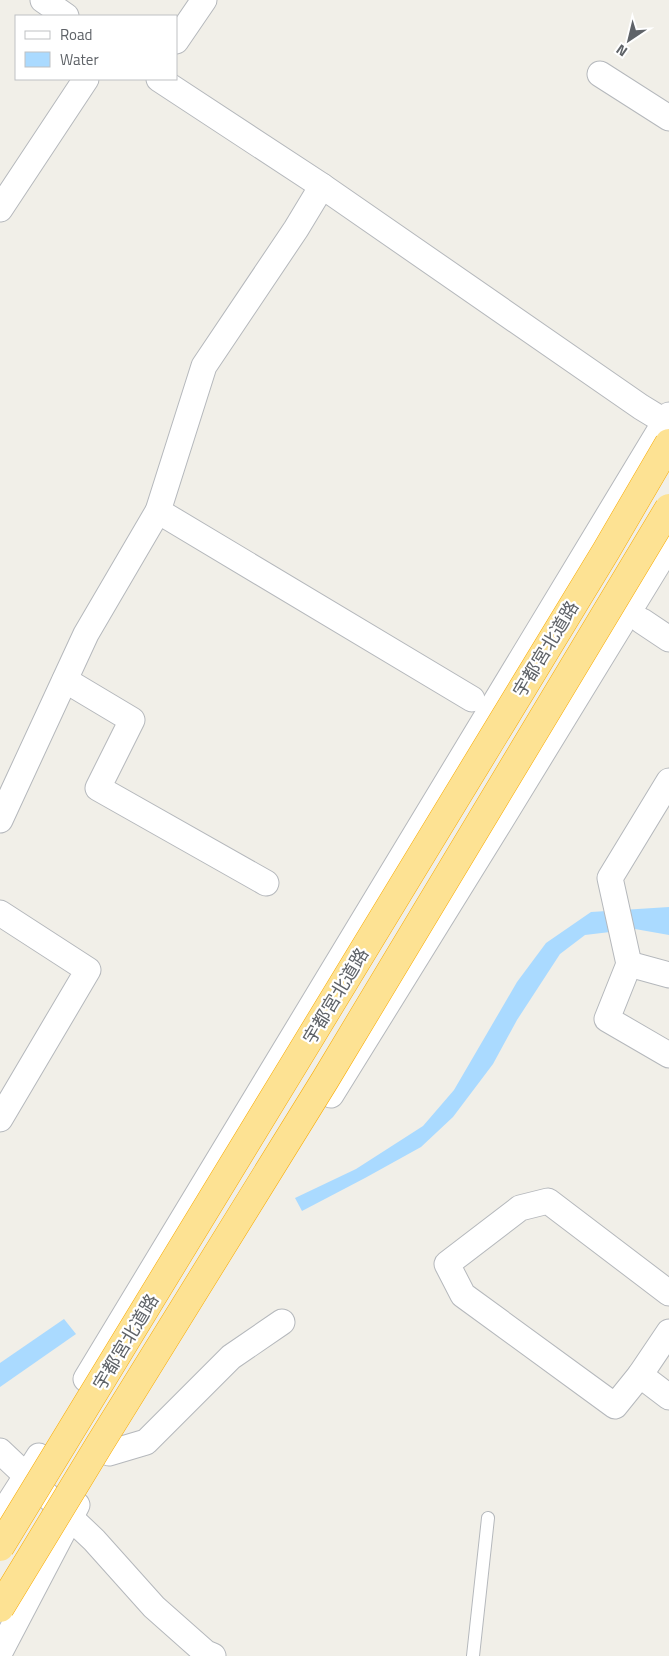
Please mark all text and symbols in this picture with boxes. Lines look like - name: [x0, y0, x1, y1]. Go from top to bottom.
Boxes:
- legend: [15, 15, 178, 80]
- north arrow: [604, 15, 654, 65]
- text: Road: [60, 23, 92, 46]
- text: N: [611, 40, 631, 62]
- text: Water: [60, 48, 99, 71]
- street label: 宇都宮北道路: [506, 596, 585, 702]
- street label: 宇都宮北道路: [296, 943, 375, 1049]
- street label: 宇都宮北道路: [86, 1289, 165, 1395]

